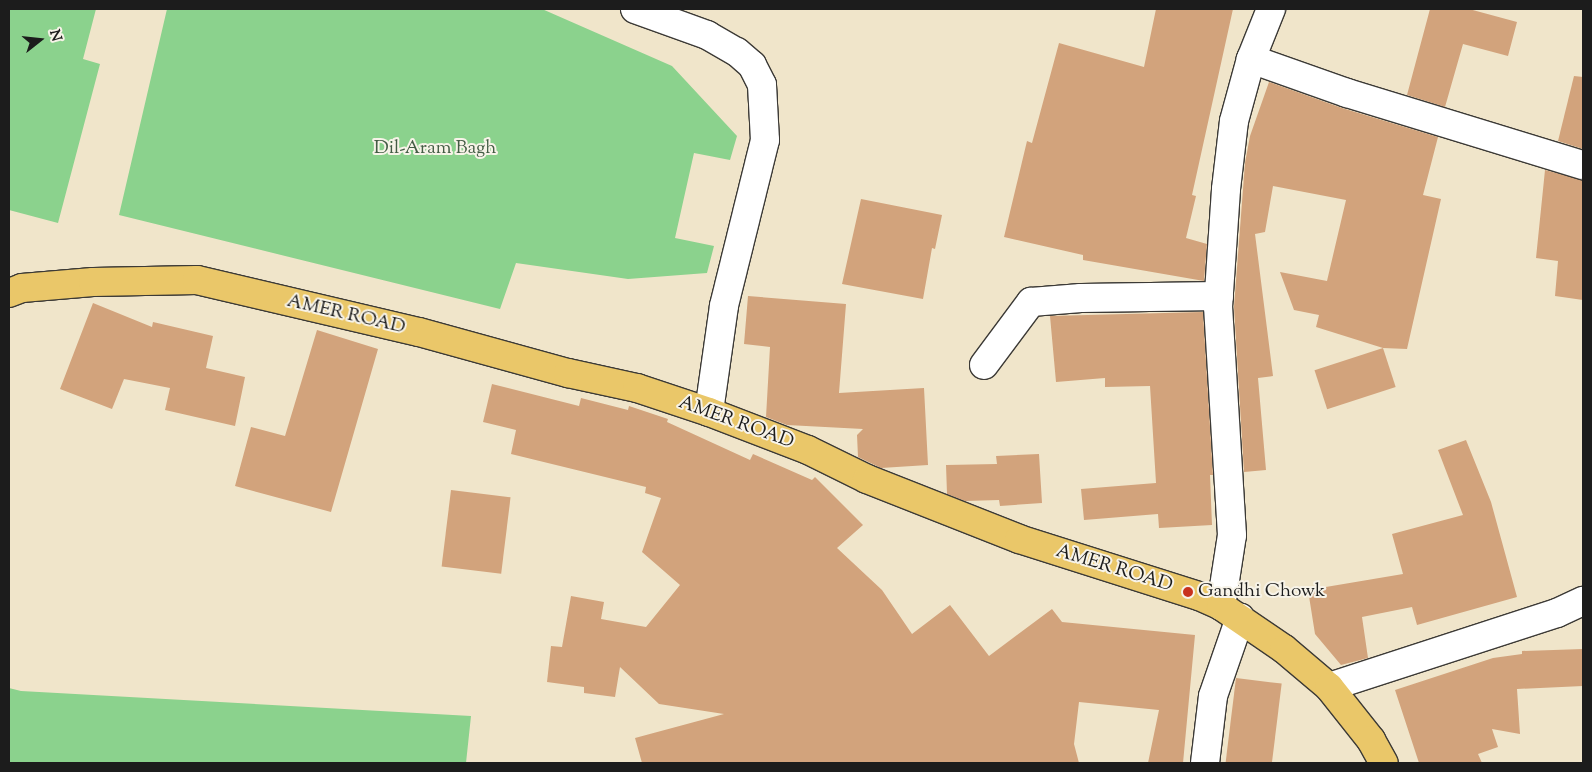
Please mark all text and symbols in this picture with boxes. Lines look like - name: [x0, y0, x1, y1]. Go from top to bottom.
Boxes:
- north arrow: [15, 15, 65, 65]
- text: N: [43, 28, 66, 44]
- park label: Dil-Aram Bagh: [374, 138, 496, 160]
- street label: AMER ROAD: [285, 290, 407, 340]
- street label: AMER ROAD: [675, 392, 797, 454]
- street label: AMER ROAD: [1053, 540, 1175, 598]
- place label: Gandhi Chowk: [1198, 581, 1325, 603]
- marker: Gandhi Chowk: [1182, 586, 1194, 598]

